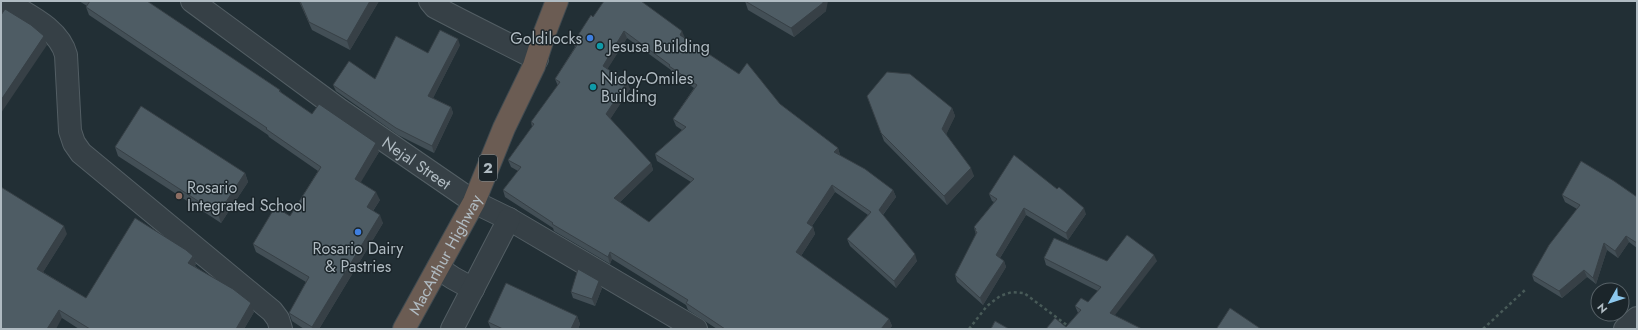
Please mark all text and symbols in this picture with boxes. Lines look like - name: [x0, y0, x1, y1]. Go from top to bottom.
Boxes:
- place label: Goldilocks: [510, 27, 582, 50]
- marker: Goldilocks: [585, 33, 595, 43]
- place label: Jesusa Building: [606, 35, 710, 58]
- marker: Jesusa Building: [595, 41, 605, 51]
- place label: Nidoy-Omiles Building: [601, 67, 693, 108]
- marker: Nidoy-Omiles Building: [588, 82, 598, 92]
- street label: Nejal Street: [378, 131, 456, 195]
- road number: 2: [479, 155, 497, 181]
- place label: Rosario Integrated School: [187, 176, 306, 217]
- street label: MacArthur Highway: [403, 190, 488, 319]
- marker: Rosario Integrated School: [174, 191, 184, 201]
- marker: Rosario Dairy & Pastries: [353, 227, 363, 237]
- place label: Rosario Dairy & Pastries: [313, 237, 404, 278]
- north arrow: [1590, 282, 1630, 322]
- text: N: [1593, 300, 1611, 317]

